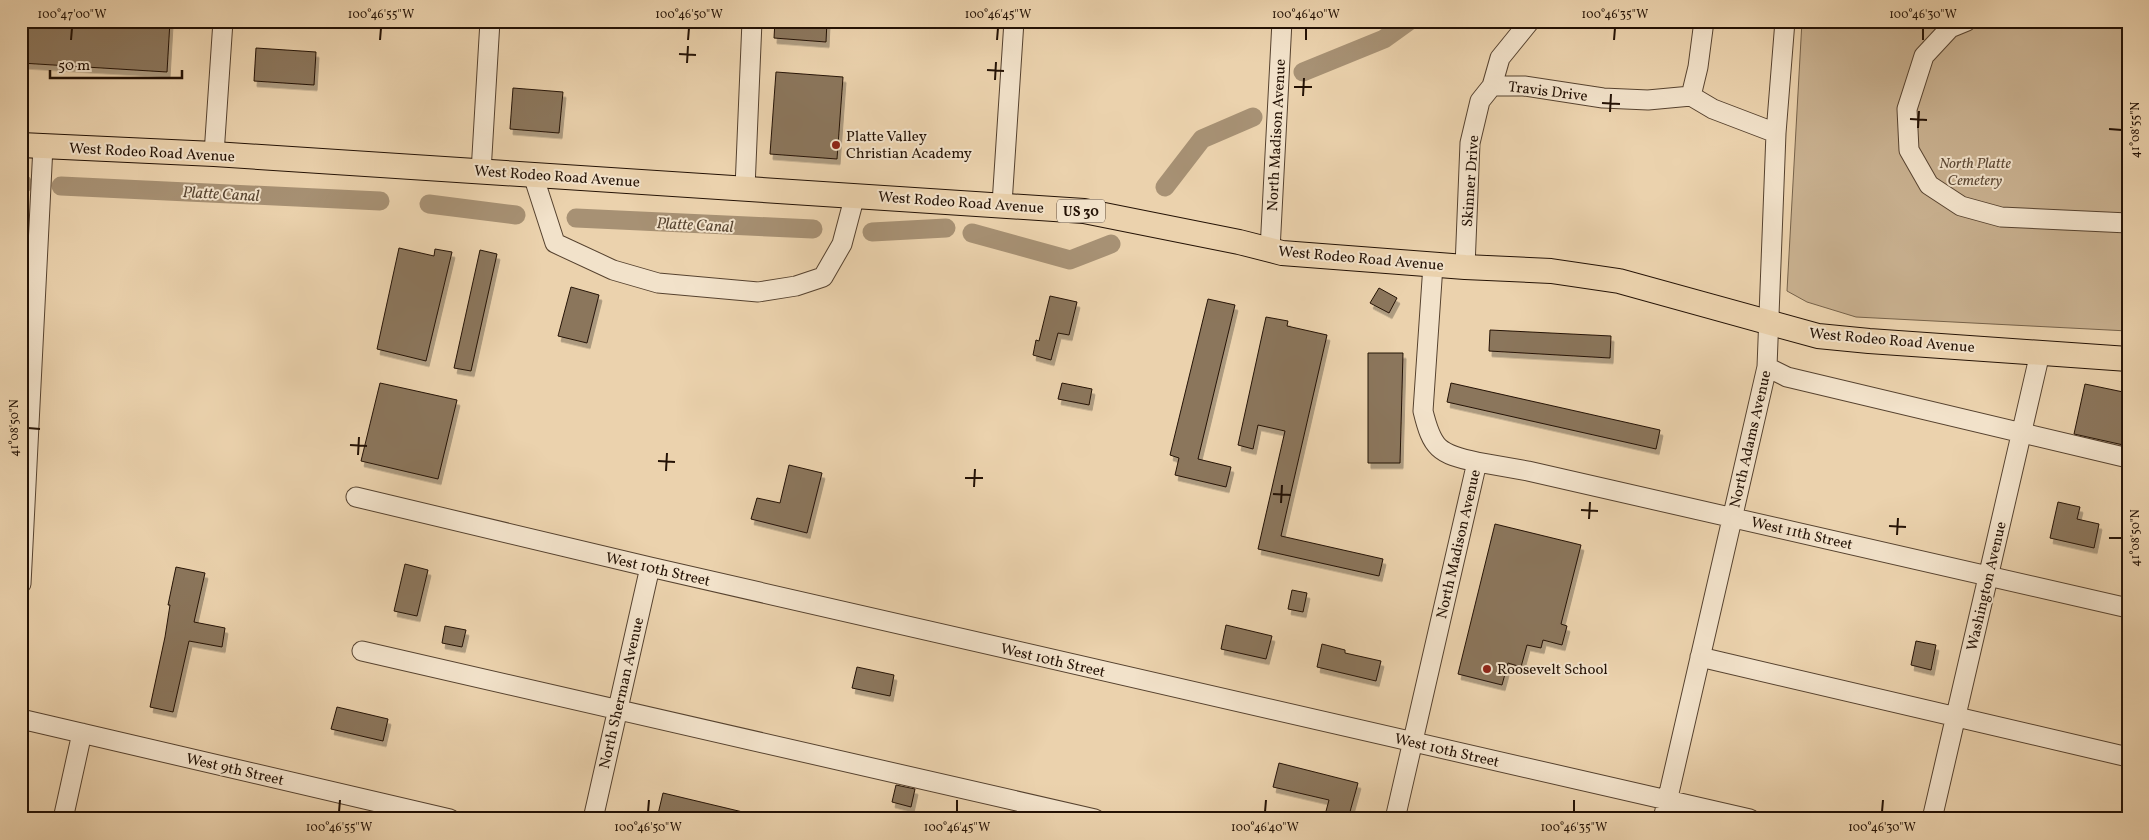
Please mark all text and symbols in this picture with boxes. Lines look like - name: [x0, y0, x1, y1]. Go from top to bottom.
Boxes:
- text: 100°47'00"W: [38, 7, 106, 23]
- text: 100°46'55"W: [348, 7, 414, 23]
- text: 100°46'50"W: [655, 7, 723, 23]
- text: 100°46'45"W: [965, 7, 1031, 23]
- text: 100°46'40"W: [1272, 7, 1340, 23]
- text: 100°46'35"W: [1582, 7, 1648, 23]
- text: 100°46'30"W: [1889, 7, 1957, 23]
- scale bar: [50, 48, 182, 80]
- text: 50 m: [58, 56, 90, 77]
- street label: North Madison Avenue: [1263, 58, 1292, 212]
- street label: Travis Drive: [1507, 77, 1589, 108]
- text: 41°08'55"N: [2128, 102, 2144, 158]
- place label: Platte Valley Christian Academy: [846, 127, 972, 165]
- street label: Skinner Drive: [1458, 135, 1485, 228]
- street label: West Rodeo Road Avenue: [68, 139, 235, 168]
- marker: Platte Valley Christian Academy: [830, 139, 842, 151]
- park label: North Platte Cemetery: [1939, 154, 2011, 192]
- street label: West Rodeo Road Avenue: [473, 161, 640, 194]
- water label: Platte Canal: [182, 182, 260, 208]
- street label: West Rodeo Road Avenue: [877, 187, 1044, 220]
- road number: US 30: [1057, 200, 1105, 222]
- water label: Platte Canal: [656, 213, 734, 239]
- street label: West Rodeo Road Avenue: [1277, 242, 1445, 277]
- street label: West Rodeo Road Avenue: [1808, 324, 1976, 359]
- street label: North Adams Avenue: [1725, 368, 1778, 510]
- text: 41°08'50"N: [7, 399, 23, 457]
- street label: North Madison Avenue: [1432, 468, 1487, 621]
- text: 41°08'50"N: [2128, 509, 2144, 567]
- street label: West 11th Street: [1749, 513, 1855, 556]
- street label: Washington Avenue: [1962, 520, 2013, 653]
- street label: West 10th Street: [603, 548, 712, 593]
- street label: North Sherman Avenue: [595, 615, 650, 771]
- street label: West 10th Street: [998, 639, 1107, 684]
- place label: Roosevelt School: [1497, 660, 1608, 681]
- marker: Roosevelt School: [1481, 663, 1493, 675]
- street label: West 10th Street: [1392, 729, 1501, 774]
- street label: West 9th Street: [184, 749, 286, 792]
- text: 100°46'55"W: [306, 820, 372, 836]
- text: 100°46'50"W: [614, 820, 682, 836]
- text: 100°46'45"W: [924, 820, 990, 836]
- text: 100°46'40"W: [1231, 820, 1299, 836]
- text: 100°46'35"W: [1541, 820, 1607, 836]
- text: 100°46'30"W: [1848, 820, 1916, 836]

